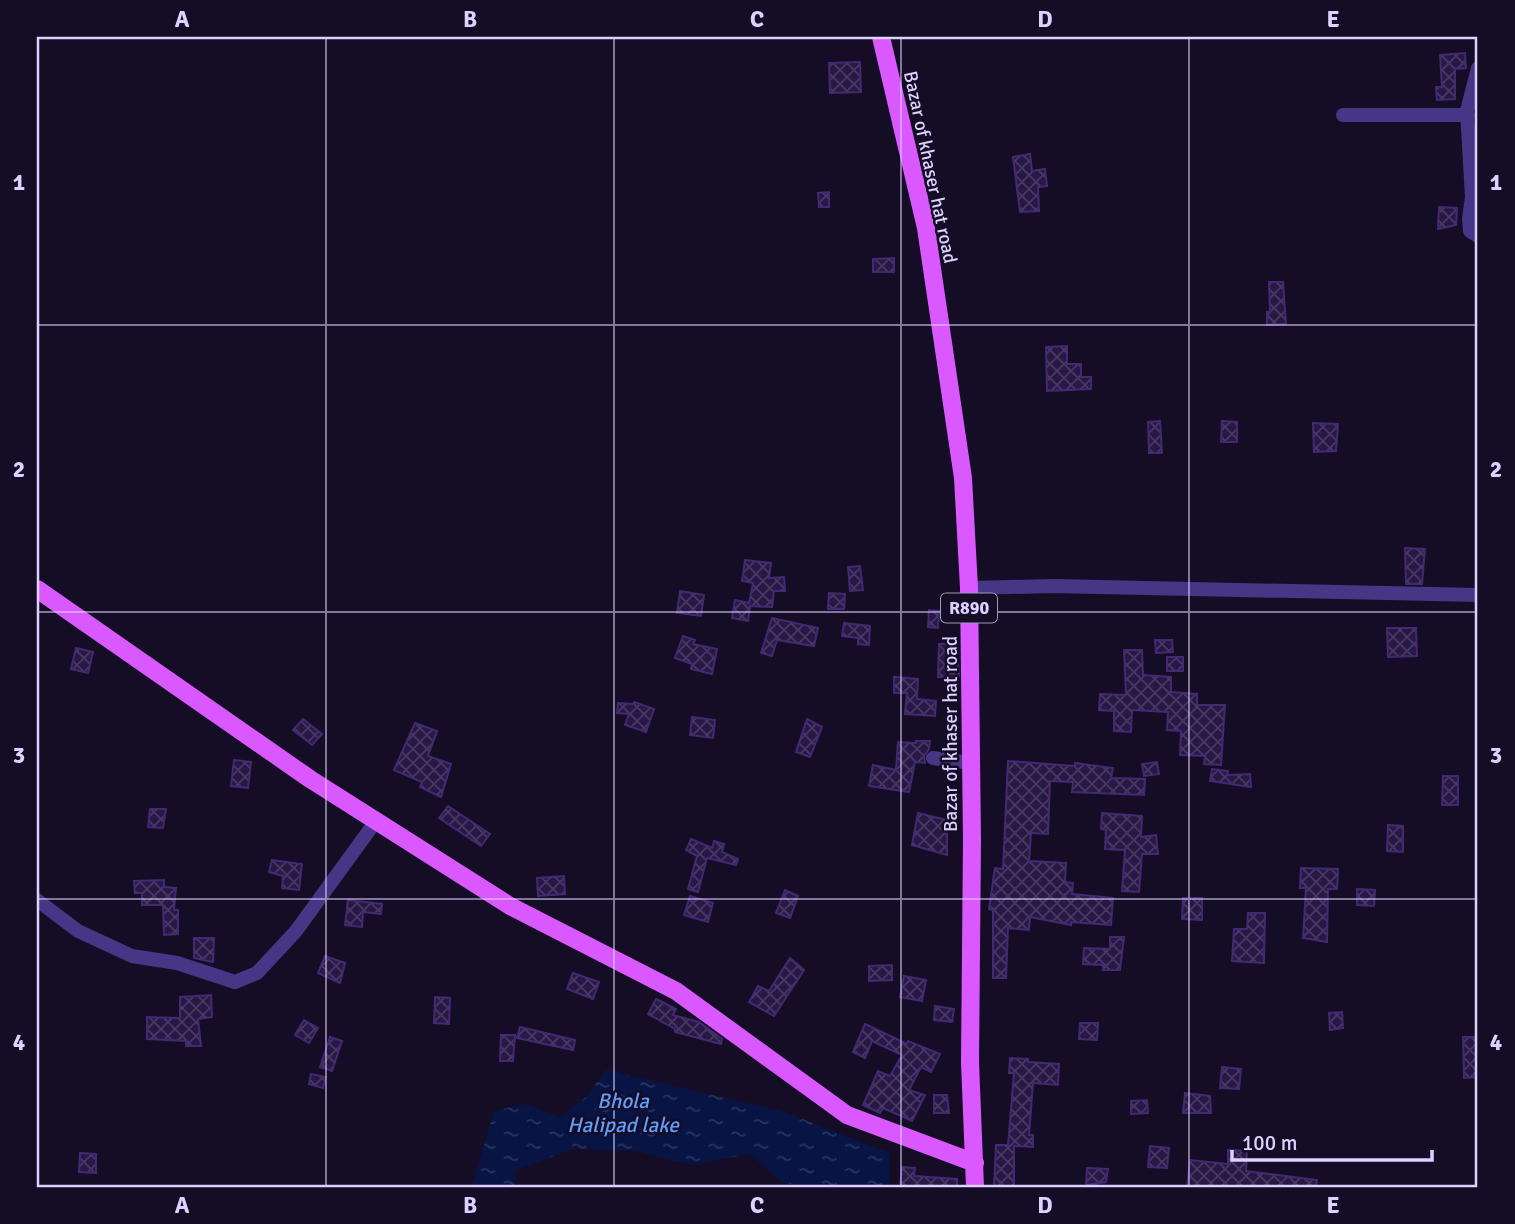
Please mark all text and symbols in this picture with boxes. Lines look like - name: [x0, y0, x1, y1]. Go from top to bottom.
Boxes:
- text: A: [175, 5, 190, 34]
- text: B: [463, 5, 477, 34]
- text: C: [750, 5, 764, 34]
- text: D: [1037, 5, 1053, 34]
- text: E: [1326, 5, 1340, 34]
- street label: Bazar of khaser hat road: [898, 69, 962, 266]
- text: 1: [13, 168, 25, 197]
- text: 1: [1490, 168, 1502, 197]
- text: 2: [13, 455, 25, 484]
- text: 2: [1490, 455, 1502, 484]
- road number: R890: [941, 594, 997, 622]
- street label: Bazar of khaser hat road: [939, 636, 963, 832]
- text: 3: [13, 741, 25, 770]
- text: 3: [1490, 741, 1502, 770]
- text: 4: [13, 1028, 25, 1057]
- text: 4: [1490, 1028, 1502, 1057]
- water label: Bhola Halipad lake: [567, 1088, 680, 1138]
- scale bar: [1232, 1119, 1431, 1163]
- text: 100 m: [1242, 1130, 1297, 1156]
- text: A: [175, 1191, 190, 1220]
- text: B: [463, 1191, 477, 1220]
- text: C: [750, 1191, 764, 1220]
- text: D: [1037, 1191, 1053, 1220]
- text: E: [1326, 1191, 1340, 1220]

